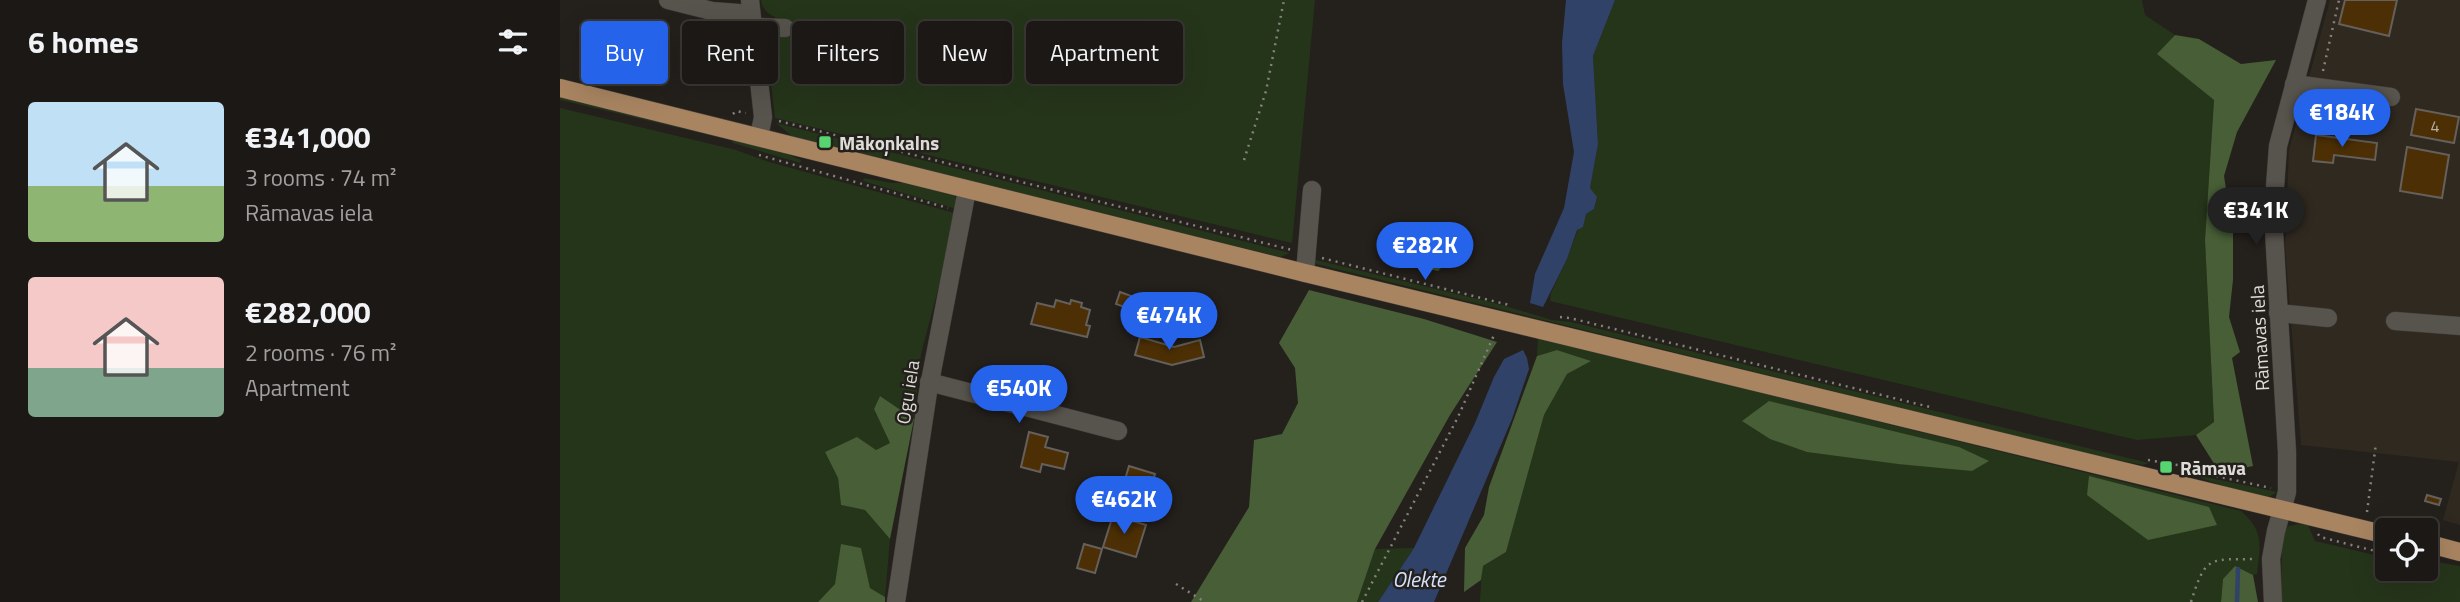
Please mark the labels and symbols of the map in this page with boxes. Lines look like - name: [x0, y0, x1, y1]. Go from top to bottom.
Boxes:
- pin: €184K: [2293, 90, 2391, 149]
- house number: 4: [2431, 114, 2440, 138]
- place label: Mākoņkalns: [839, 128, 939, 157]
- marker: Mākoņkalns: [817, 134, 833, 150]
- pin: €341K: [2207, 188, 2305, 247]
- pin: €282K: [1376, 222, 1474, 282]
- street label: Rāmavas iela: [2242, 284, 2276, 392]
- pin: €474K: [1120, 292, 1218, 352]
- street label: Ogu iela: [888, 358, 926, 426]
- pin: €540K: [970, 366, 1068, 425]
- place label: Rāmava: [2180, 453, 2246, 482]
- marker: Rāmava: [2158, 459, 2174, 475]
- pin: €462K: [1075, 476, 1173, 536]
- water label: Olekte: [1392, 563, 1447, 595]

